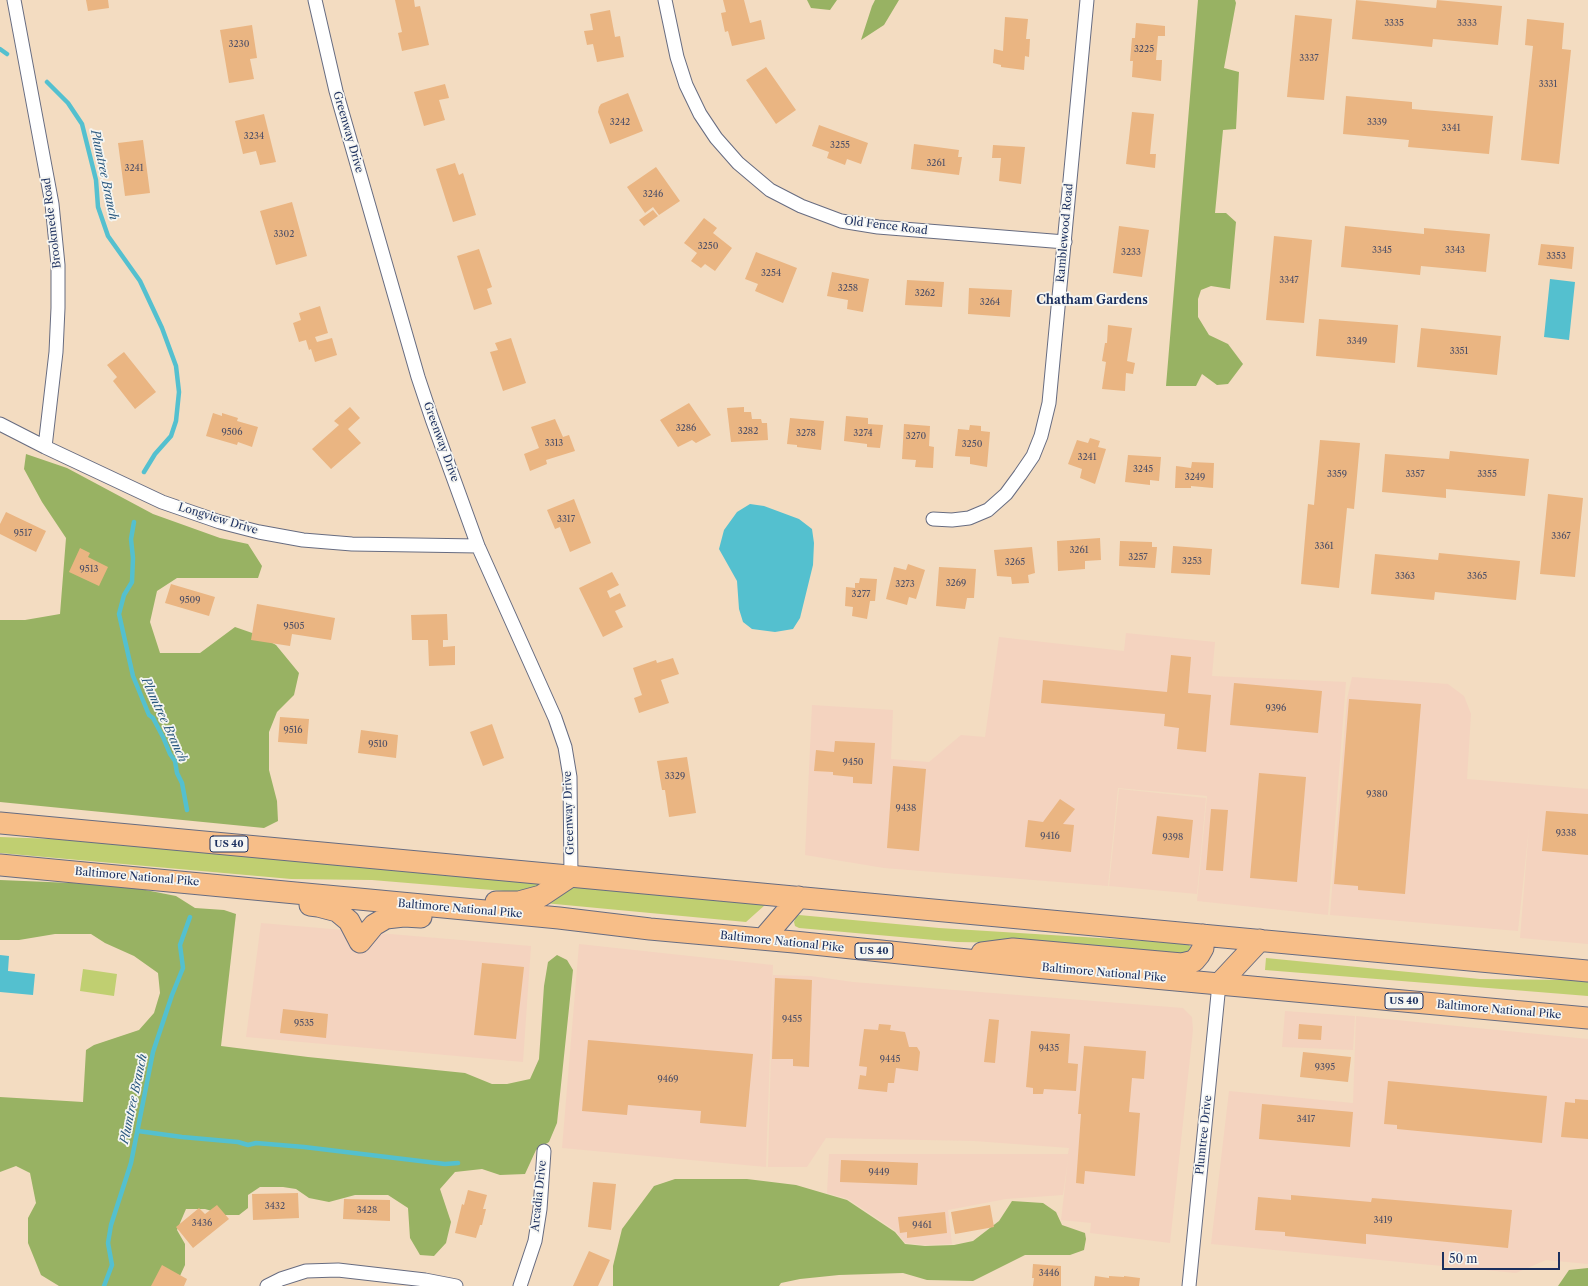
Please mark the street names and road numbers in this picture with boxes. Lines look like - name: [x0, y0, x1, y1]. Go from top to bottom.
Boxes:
- street label: Greenway Drive: [330, 90, 366, 174]
- street label: Brookmede Road: [40, 177, 64, 269]
- street label: Ramblewood Road: [1054, 183, 1076, 283]
- street label: Old Fence Road: [844, 214, 928, 238]
- street label: Greenway Drive: [420, 400, 462, 484]
- street label: Longview Drive: [177, 501, 259, 537]
- street label: Greenway Drive: [561, 771, 577, 855]
- road number: US 40: [210, 836, 248, 852]
- street label: Baltimore National Pike: [74, 865, 200, 889]
- street label: Baltimore National Pike: [397, 897, 523, 921]
- street label: Baltimore National Pike: [719, 929, 845, 955]
- road number: US 40: [855, 943, 893, 959]
- street label: Baltimore National Pike: [1041, 961, 1167, 985]
- road number: US 40: [1385, 993, 1423, 1009]
- street label: Baltimore National Pike: [1436, 998, 1562, 1022]
- street label: Plumtree Drive: [1193, 1095, 1215, 1175]
- street label: Arcadia Drive: [529, 1160, 549, 1232]

